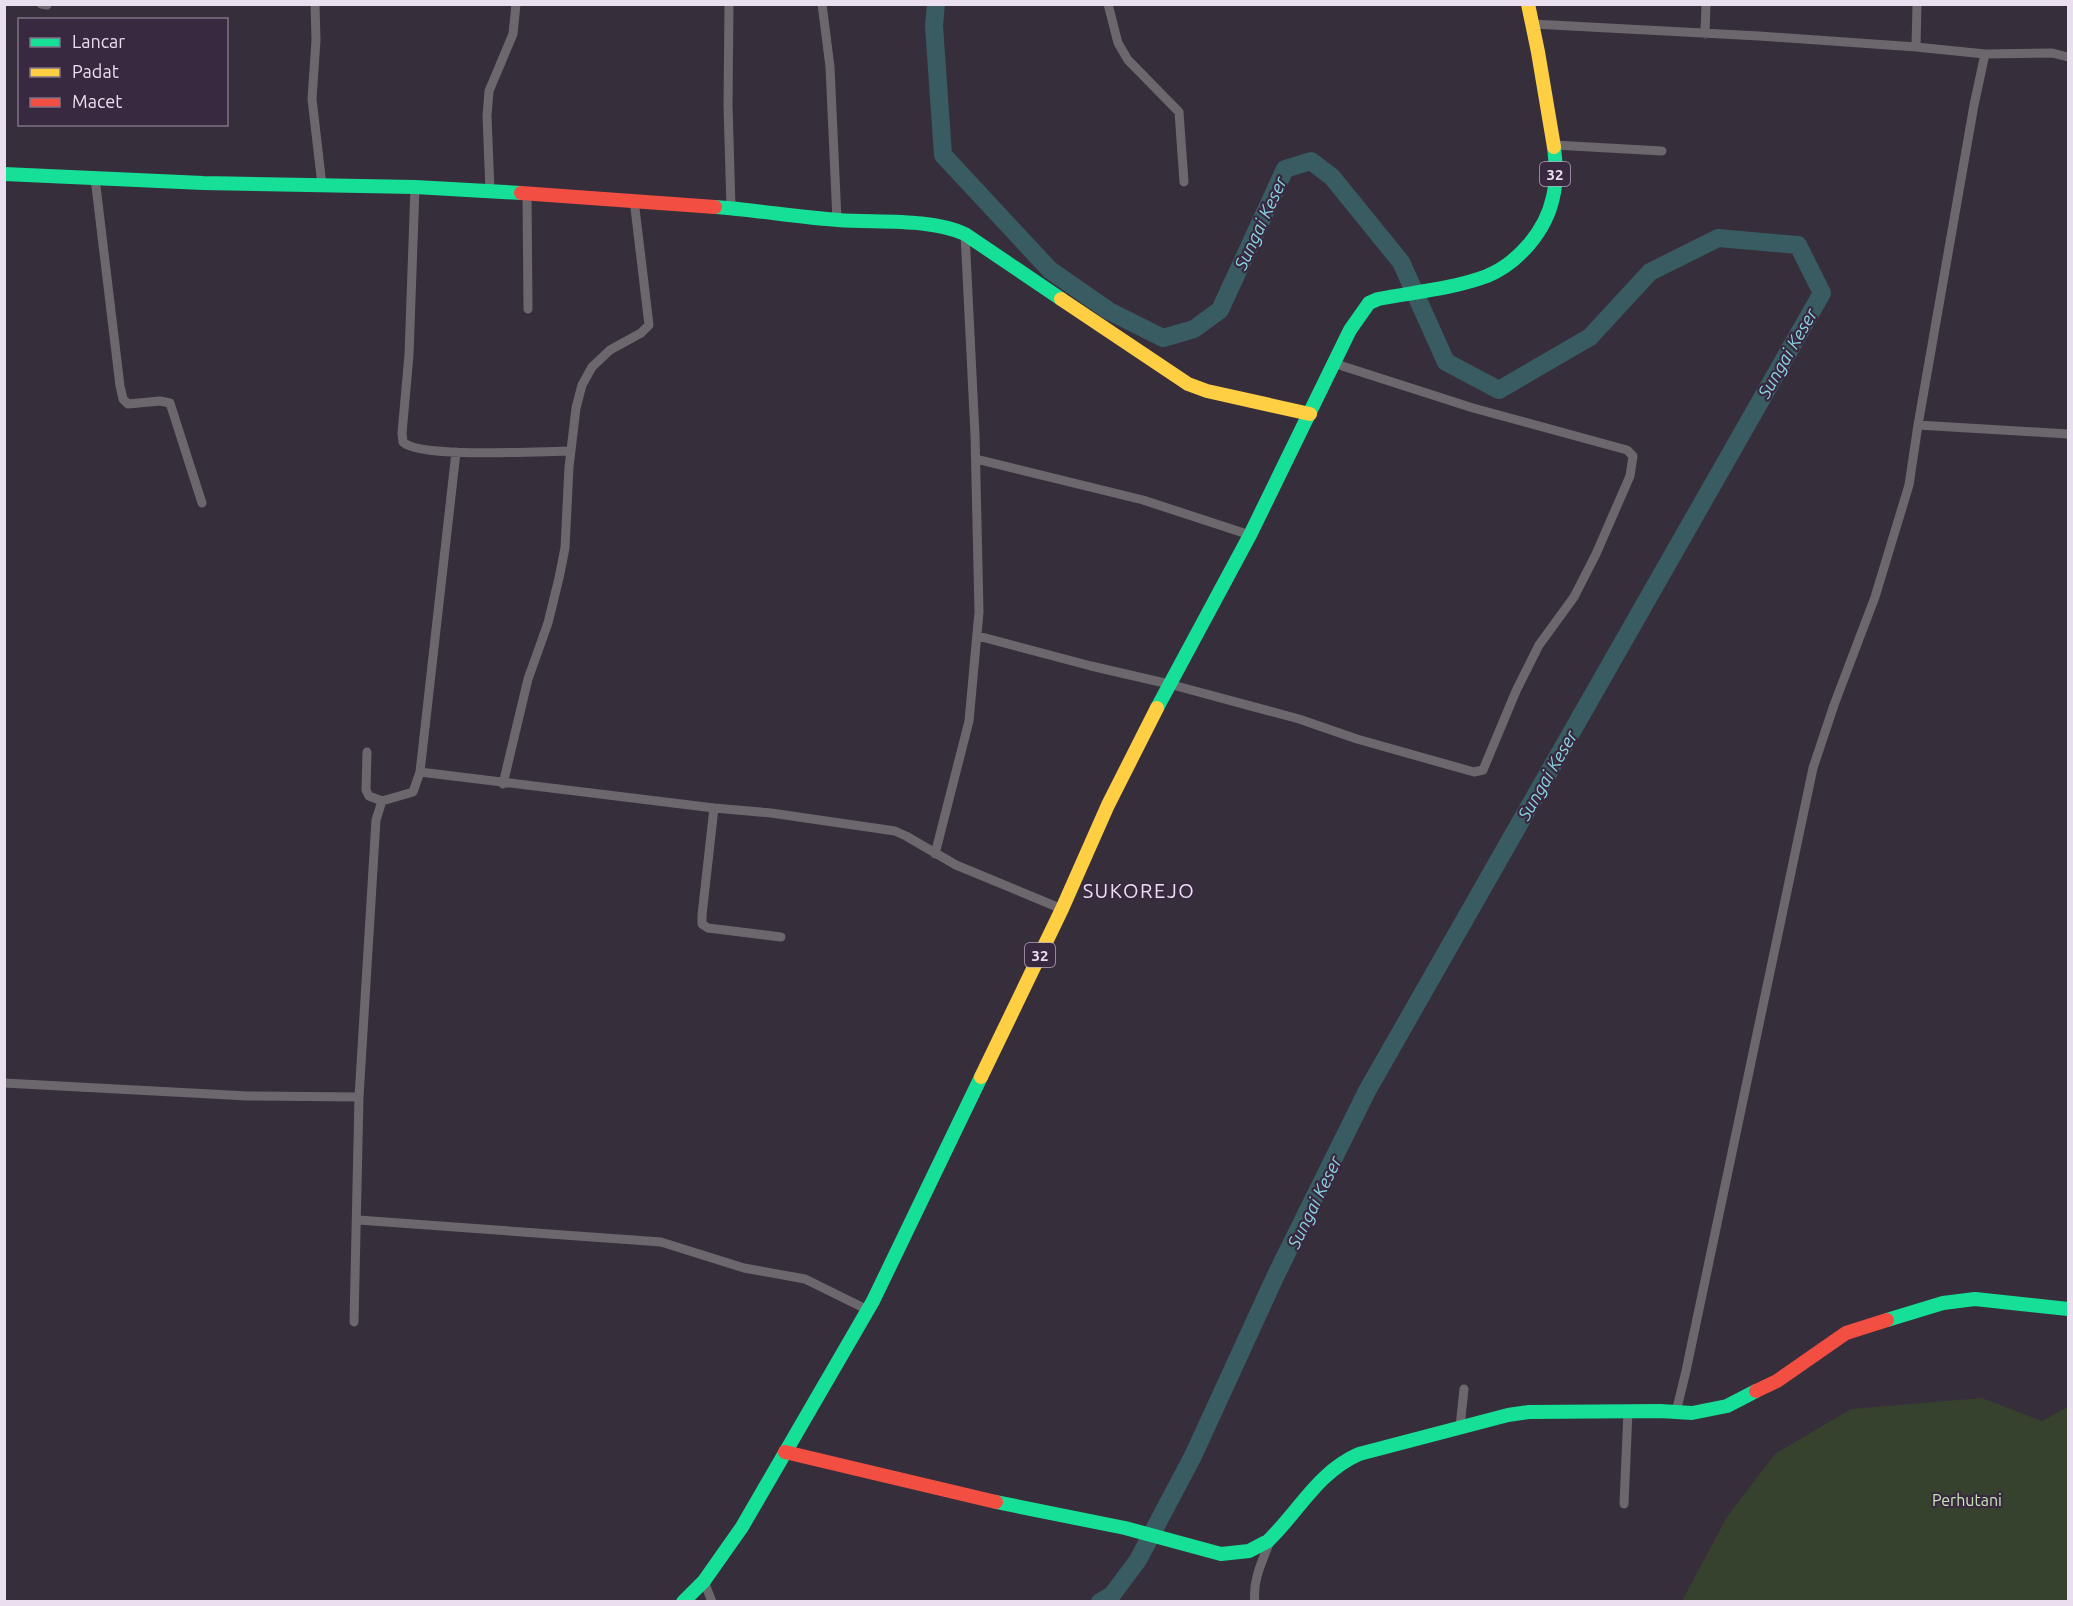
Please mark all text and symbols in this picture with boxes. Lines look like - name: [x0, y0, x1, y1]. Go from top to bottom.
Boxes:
- legend: [18, 18, 228, 126]
- text: Lancar: [72, 31, 125, 51]
- text: Padat: [72, 61, 119, 81]
- text: Macet: [72, 91, 122, 111]
- road number: 32: [1540, 162, 1570, 186]
- water label: Sungai Keser: [1229, 172, 1291, 273]
- water label: Sungai Keser: [1753, 304, 1821, 402]
- water label: Sungai Keser: [1513, 726, 1581, 824]
- district label: SUKOREJO: [1083, 879, 1195, 902]
- road number: 32: [1025, 943, 1055, 967]
- water label: Sungai Keser: [1283, 1152, 1345, 1252]
- park label: Perhutani: [1932, 1491, 2002, 1509]

